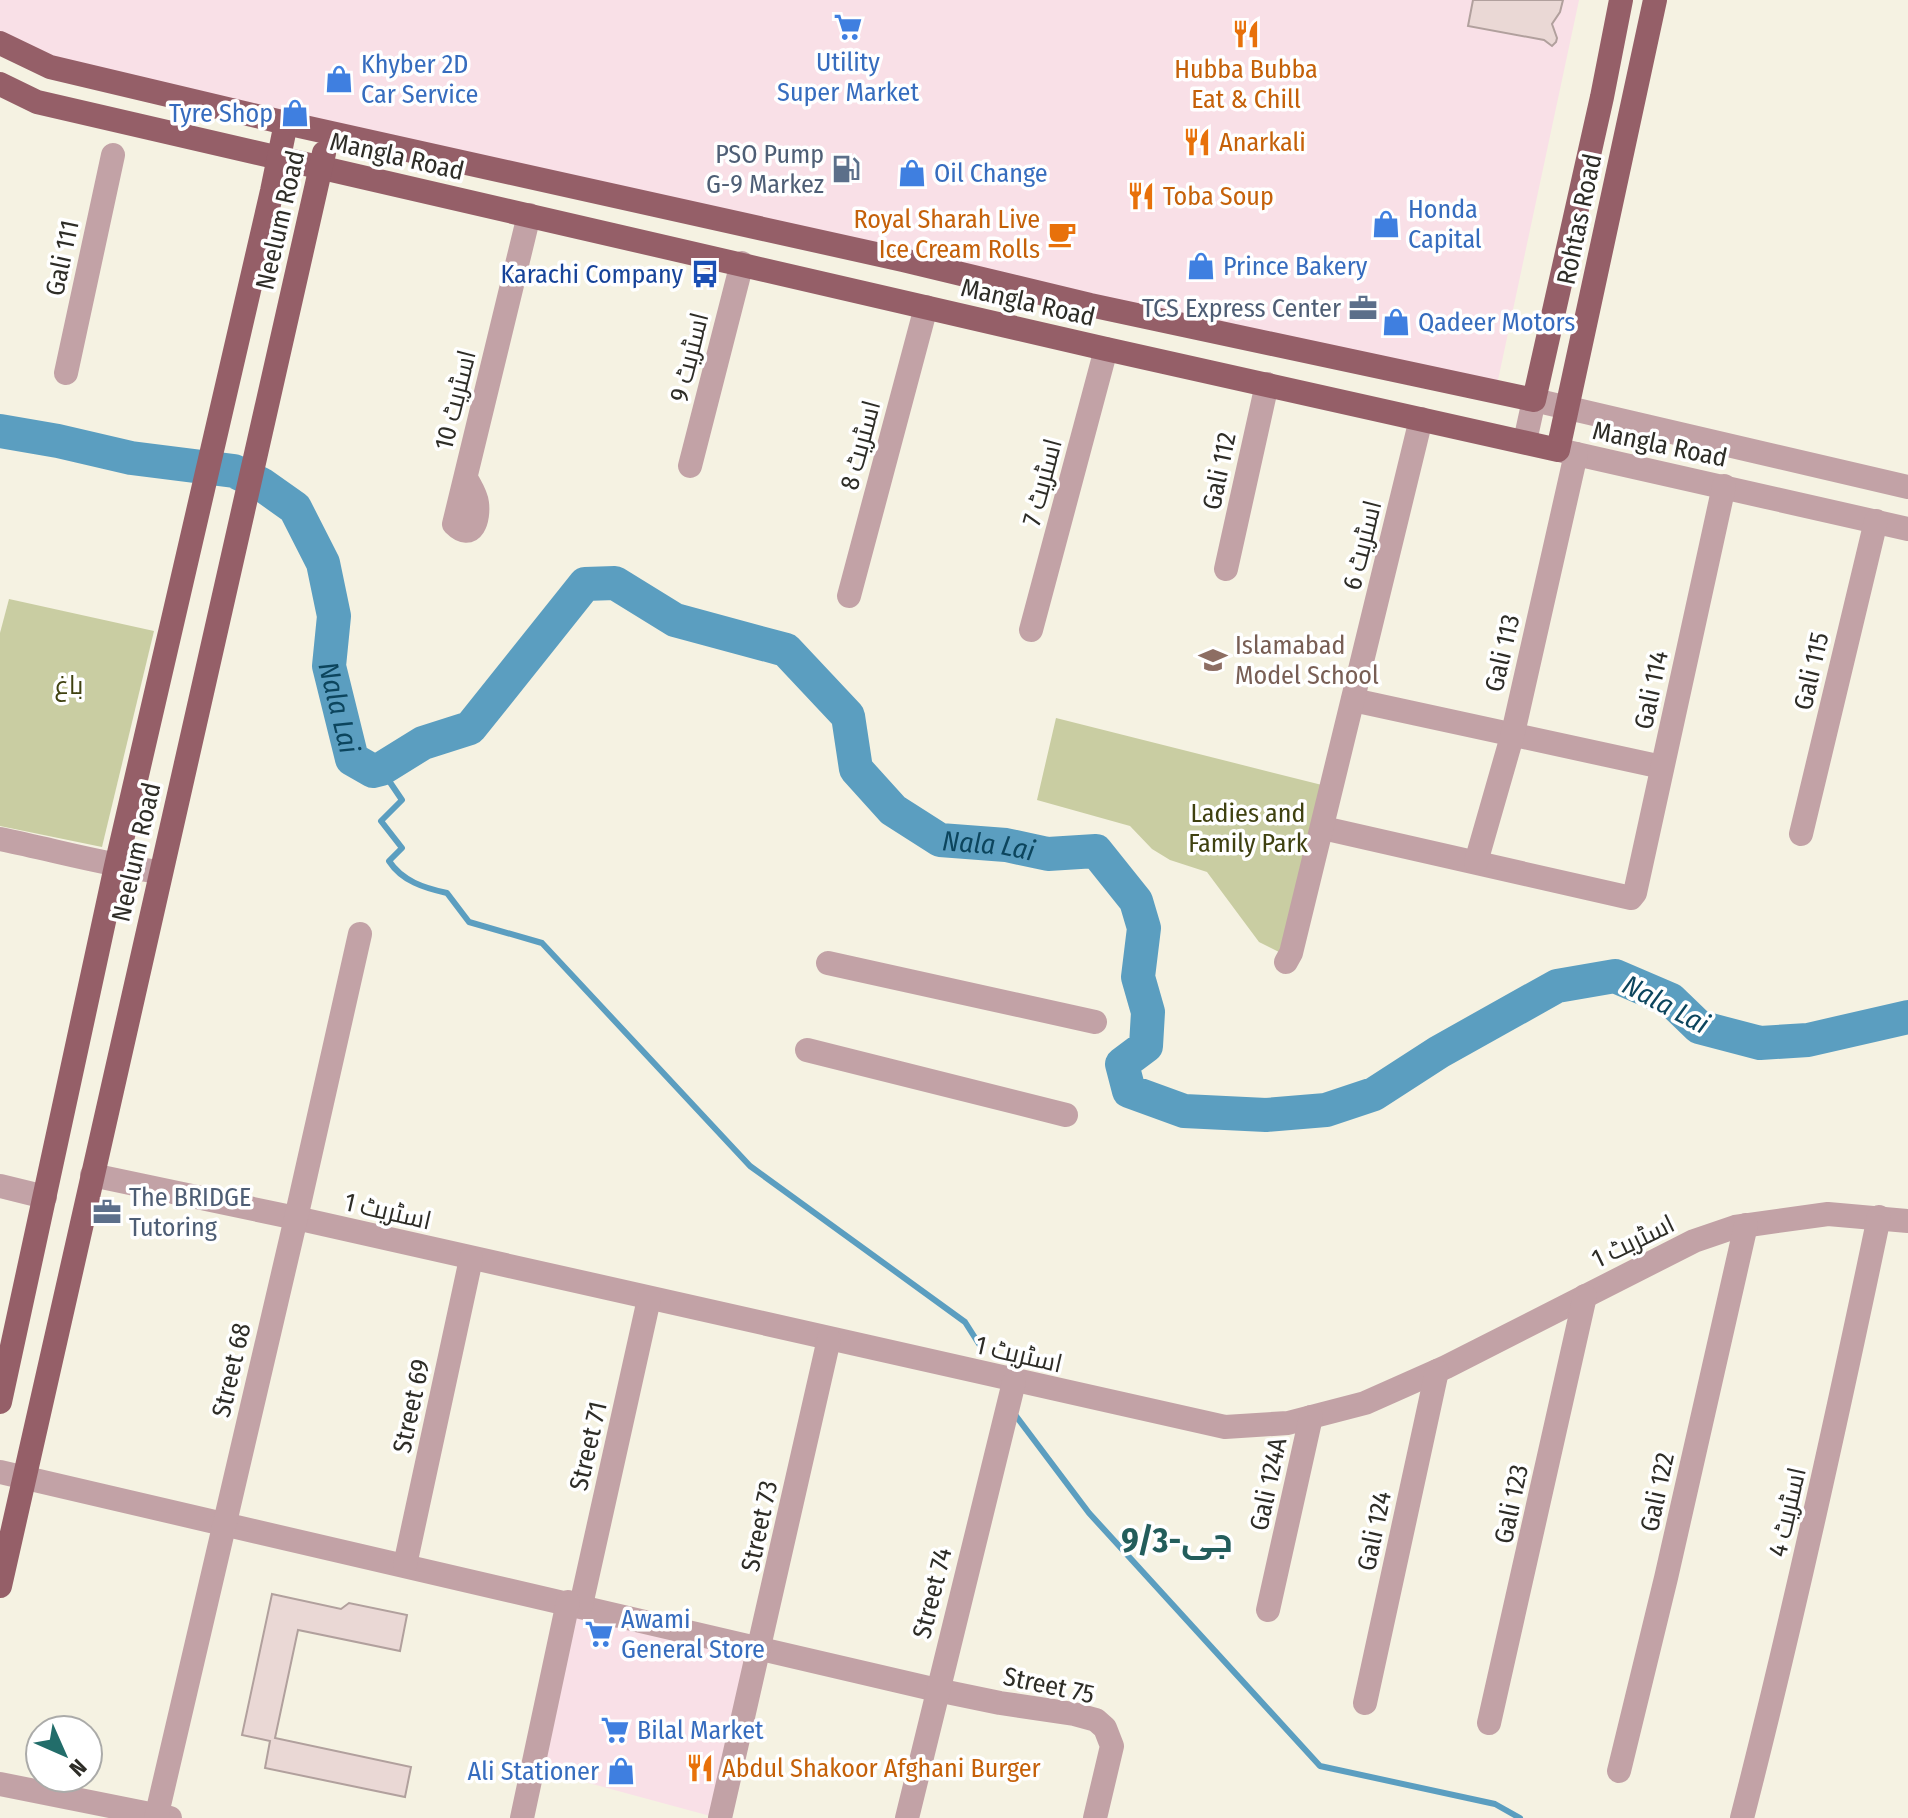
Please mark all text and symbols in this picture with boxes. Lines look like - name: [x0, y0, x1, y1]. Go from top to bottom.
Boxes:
- supermarket icon: Utility Super Market: [833, 12, 863, 42]
- restaurant icon: Hubba Bubba Eat & Chill: [1231, 19, 1261, 49]
- place label: Utility Super Market: [777, 47, 919, 108]
- place label: Khyber 2D Car Service: [361, 49, 478, 110]
- place label: Hubba Bubba Eat & Chill: [1174, 54, 1318, 115]
- shop icon: Khyber 2D Car Service: [324, 64, 354, 94]
- place label: Tyre Shop: [169, 98, 273, 129]
- shop icon: Tyre Shop: [280, 98, 310, 128]
- street label: Mangla Road: [327, 126, 467, 187]
- restaurant icon: Anarkali: [1182, 127, 1212, 157]
- place label: Anarkali: [1219, 127, 1306, 158]
- place label: PSO Pump G-9 Markez: [706, 139, 824, 200]
- street label: Neelum Road: [249, 147, 312, 293]
- street label: Rohtas Road: [1550, 151, 1608, 287]
- fuel station icon: PSO Pump G-9 Markez: [831, 154, 861, 184]
- shop icon: Oil Change: [897, 158, 927, 188]
- place label: Oil Change: [934, 158, 1048, 189]
- restaurant icon: Toba Soup: [1126, 181, 1156, 211]
- place label: Toba Soup: [1163, 181, 1274, 212]
- place label: Honda Capital: [1408, 194, 1482, 255]
- place label: Royal Sharah Live Ice Cream Rolls: [853, 204, 1040, 265]
- shop icon: Honda Capital: [1371, 209, 1401, 239]
- street label: Gali 111: [39, 217, 86, 299]
- cafe icon: Royal Sharah Live Ice Cream Rolls: [1047, 219, 1077, 249]
- shop icon: Prince Bakery: [1186, 251, 1216, 281]
- place label: Prince Bakery: [1223, 251, 1368, 282]
- place label: Karachi Company: [500, 259, 683, 290]
- bus stop icon: Karachi Company: [690, 259, 720, 289]
- street label: Mangla Road: [958, 272, 1098, 333]
- place label: TCS Express Center: [1142, 293, 1341, 324]
- office icon: TCS Express Center: [1348, 293, 1378, 323]
- shop icon: Qadeer Motors: [1381, 307, 1411, 337]
- place label: Qadeer Motors: [1418, 307, 1575, 338]
- street label: اسٹریٹ 9: [663, 309, 716, 405]
- street label: اسٹریٹ 10: [428, 347, 483, 453]
- street label: اسٹریٹ 8: [834, 397, 887, 493]
- street label: Mangla Road: [1590, 415, 1730, 474]
- street label: Gali 112: [1196, 430, 1243, 513]
- street label: اسٹریٹ 7: [1016, 435, 1069, 529]
- street label: اسٹریٹ 6: [1336, 497, 1389, 593]
- street label: Gali 113: [1479, 611, 1526, 695]
- street label: Gali 115: [1788, 629, 1835, 713]
- place label: Islamabad Model School: [1235, 630, 1379, 691]
- school or university icon: Islamabad Model School: [1198, 645, 1228, 675]
- street label: Gali 114: [1628, 648, 1675, 732]
- water label: Nala Lai: [312, 658, 366, 757]
- park label: باغ: [55, 670, 83, 702]
- street label: Neelum Road: [105, 779, 168, 925]
- park label: Ladies and Family Park: [1188, 798, 1309, 859]
- water label: Nala Lai: [941, 824, 1038, 868]
- water label: Nala Lai: [1617, 968, 1715, 1041]
- place label: The BRIDGE Tutoring: [129, 1182, 251, 1243]
- street label: اسٹریٹ 1: [341, 1186, 434, 1237]
- office icon: The BRIDGE Tutoring: [92, 1197, 122, 1227]
- street label: اسٹریٹ 1: [1587, 1208, 1680, 1275]
- street label: Street 68: [206, 1320, 257, 1420]
- street label: اسٹریٹ 1: [972, 1329, 1065, 1380]
- street label: Street 69: [386, 1356, 437, 1456]
- street label: Street 71: [563, 1399, 614, 1494]
- street label: Gali 124A: [1244, 1434, 1294, 1533]
- street label: Gali 122: [1634, 1450, 1681, 1534]
- street label: Gali 123: [1488, 1462, 1535, 1547]
- street label: اسٹریٹ 4: [1762, 1464, 1813, 1560]
- street label: Street 73: [735, 1478, 784, 1574]
- street label: Gali 124: [1351, 1488, 1398, 1574]
- district label: جی-9/3: [1121, 1520, 1233, 1561]
- street label: Street 74: [906, 1545, 959, 1642]
- place label: Awami General Store: [621, 1604, 765, 1665]
- supermarket icon: Awami General Store: [584, 1619, 614, 1649]
- street label: Street 75: [1001, 1661, 1097, 1710]
- north arrow: [24, 1714, 104, 1794]
- supermarket icon: Bilal Market: [600, 1715, 630, 1745]
- place label: Bilal Market: [637, 1715, 764, 1746]
- restaurant icon: Abdul Shakoor Afghani Burger: [685, 1753, 715, 1783]
- place label: Abdul Shakoor Afghani Burger: [722, 1753, 1041, 1784]
- text: N: [64, 1754, 92, 1782]
- place label: Ali Stationer: [467, 1756, 599, 1787]
- shop icon: Ali Stationer: [606, 1756, 636, 1786]

